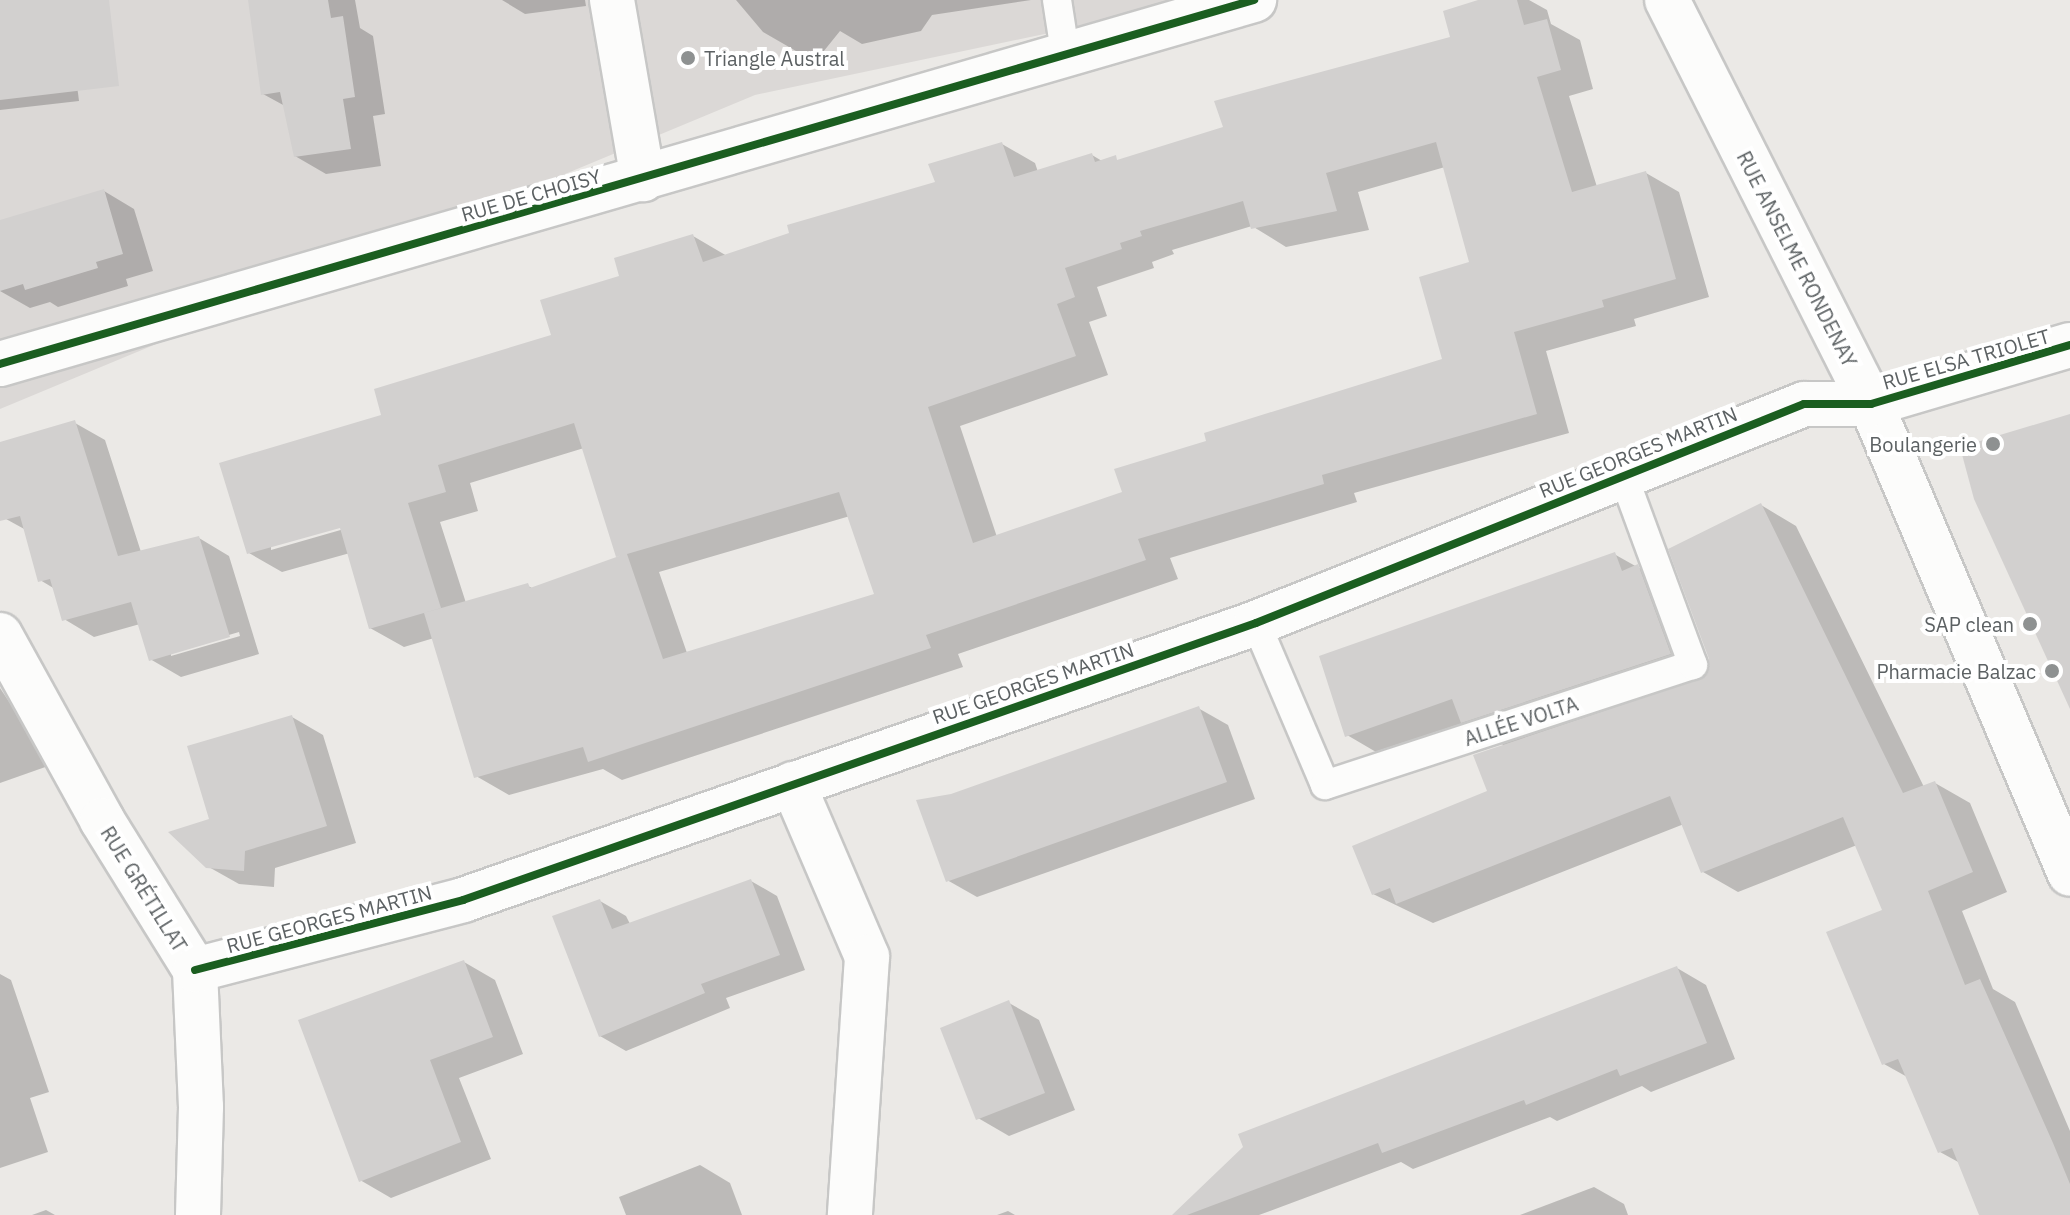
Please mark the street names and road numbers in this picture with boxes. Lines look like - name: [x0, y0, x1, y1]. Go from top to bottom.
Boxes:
- street label: RUE ANSELME RONDENAY: [1732, 147, 1862, 371]
- street label: RUE DE CHOISY: [458, 164, 604, 226]
- street label: RUE ELSA TRIOLET: [1880, 324, 2052, 394]
- street label: RUE GEORGES MARTIN: [1535, 401, 1741, 503]
- street label: RUE GEORGES MARTIN: [929, 637, 1137, 729]
- street label: ALLÉE VOLTA: [1461, 691, 1581, 751]
- street label: RUE GRÉTILLAT: [96, 822, 192, 956]
- street label: RUE GEORGES MARTIN: [224, 880, 434, 958]

